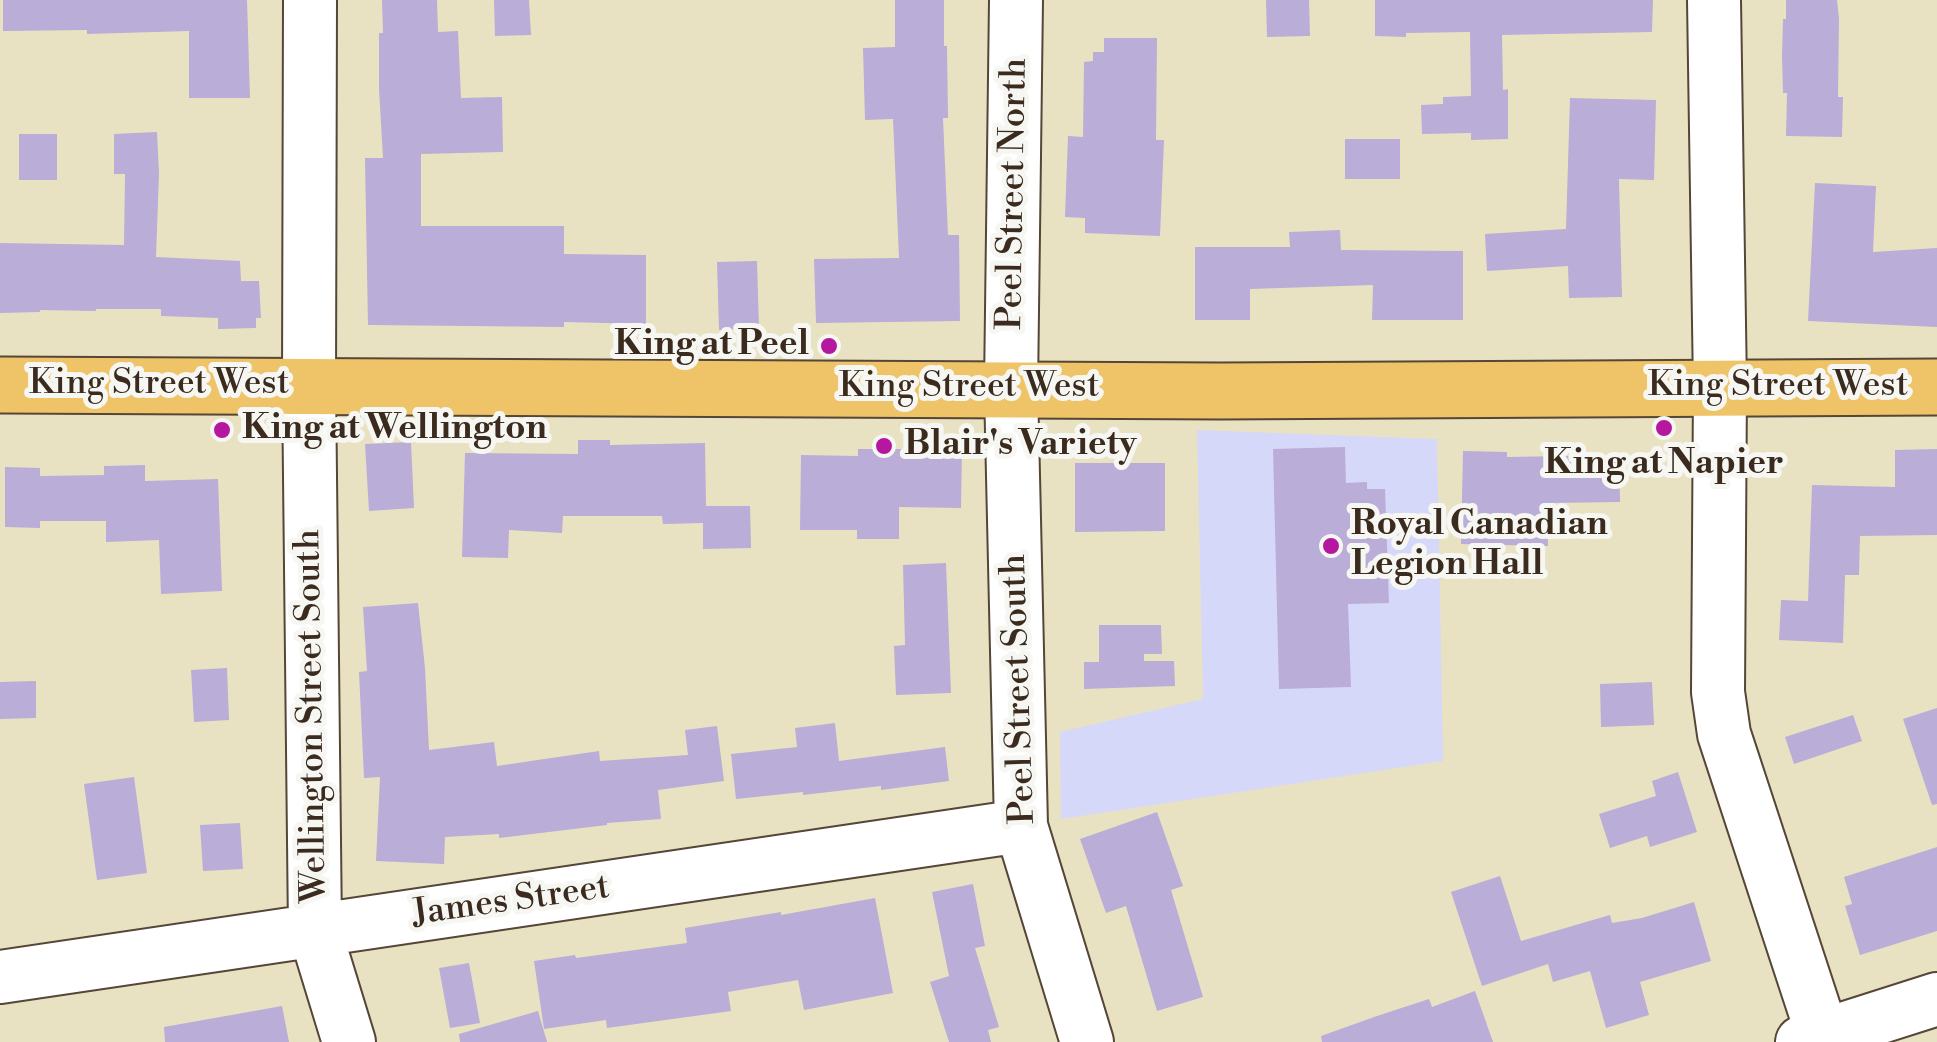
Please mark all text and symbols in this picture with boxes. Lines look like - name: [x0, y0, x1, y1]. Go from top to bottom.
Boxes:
- street label: Peel Street North: [991, 58, 1037, 330]
- place label: King at Peel: [614, 325, 809, 367]
- marker: King at Peel: [818, 335, 840, 357]
- street label: King Street West: [29, 364, 289, 406]
- street label: King Street West: [1648, 366, 1908, 408]
- street label: King Street West: [839, 367, 1099, 409]
- place label: King at Wellington: [242, 409, 547, 451]
- marker: King at Napier: [1653, 417, 1675, 439]
- marker: King at Wellington: [211, 419, 233, 441]
- place label: Blair's Variety: [904, 425, 1137, 467]
- marker: Blair's Variety: [873, 435, 895, 457]
- place label: King at Napier: [1544, 444, 1784, 486]
- place label: Royal Canadian Legion Hall: [1351, 505, 1608, 587]
- street label: Wellington Street South: [289, 529, 337, 903]
- marker: Royal Canadian Legion Hall: [1320, 535, 1342, 557]
- street label: Peel Street South: [994, 553, 1046, 825]
- street label: James Street: [410, 867, 612, 937]

